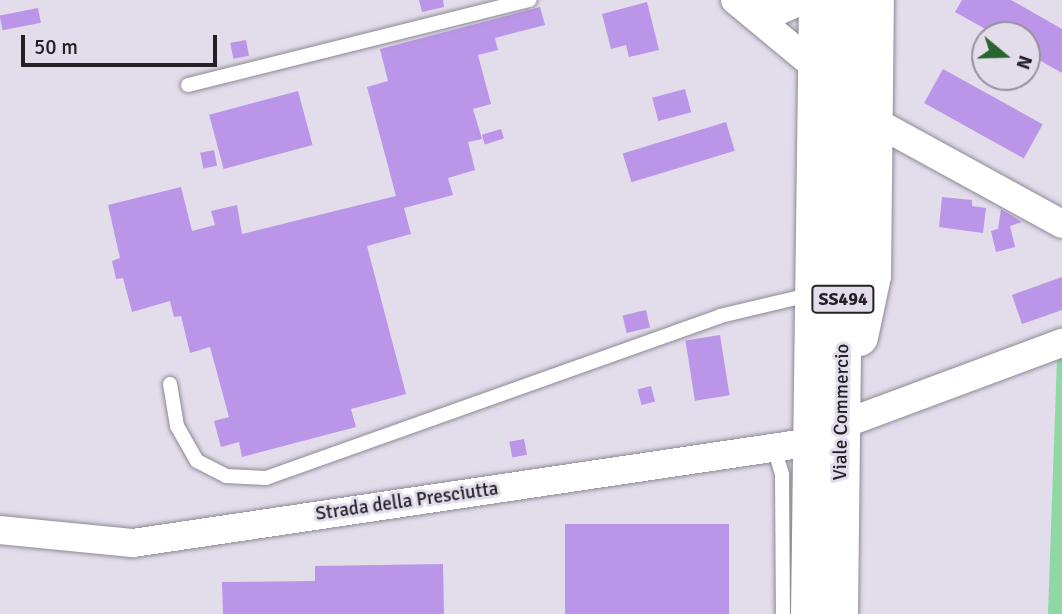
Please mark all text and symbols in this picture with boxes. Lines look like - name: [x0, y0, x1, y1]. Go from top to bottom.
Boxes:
- scale bar: [24, 21, 220, 65]
- north arrow: [971, 21, 1041, 91]
- text: 50 m: [34, 34, 78, 60]
- text: N: [1010, 52, 1037, 72]
- road number: SS494: [810, 284, 876, 314]
- street label: Viale Commercio: [829, 344, 855, 480]
- street label: Strada della Presciutta: [314, 478, 500, 526]

